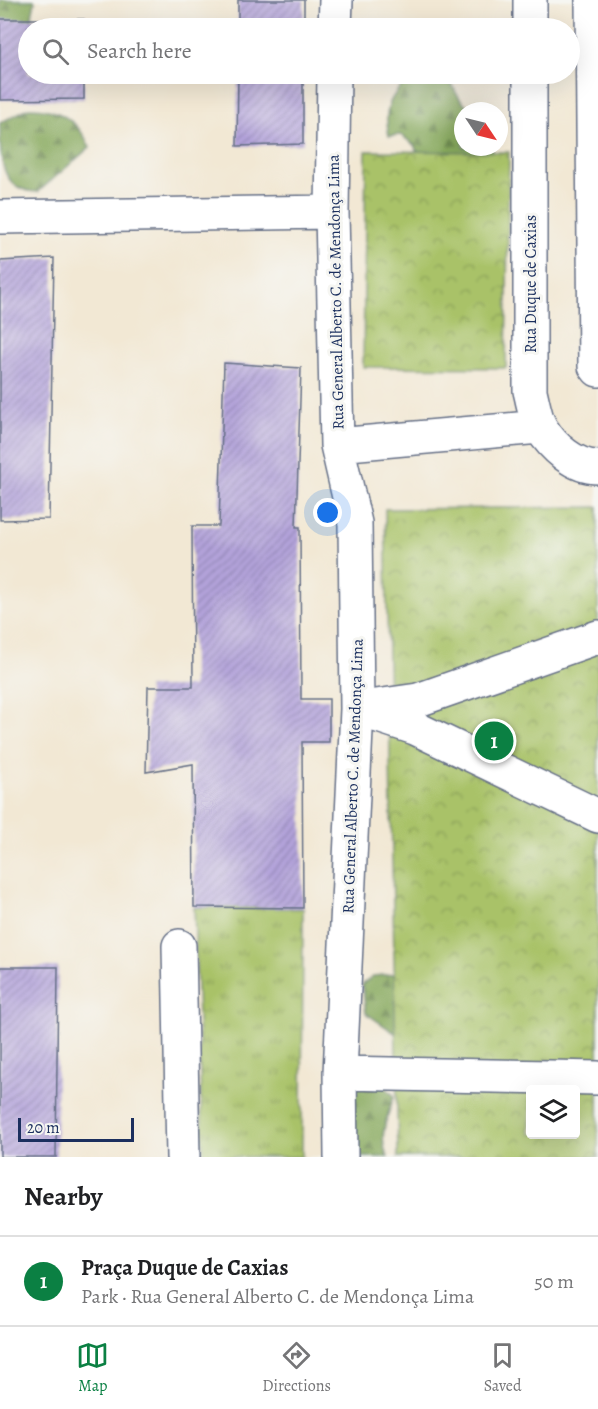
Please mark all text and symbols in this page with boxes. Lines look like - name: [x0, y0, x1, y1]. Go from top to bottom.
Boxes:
- search box: [18, 18, 580, 84]
- icon: search: [39, 35, 72, 68]
- text: Search here: [87, 36, 192, 66]
- north arrow: [454, 102, 508, 156]
- street label: Rua General Alberto C. de Mendonça Lima: [323, 154, 349, 430]
- street label: Rua Duque de Caxias: [520, 215, 542, 353]
- your location: [313, 498, 342, 527]
- street label: Rua General Alberto C. de Mendonça Lima: [337, 638, 369, 914]
- pin: 1: [474, 718, 514, 764]
- map controls: [526, 1085, 580, 1139]
- button: layers: [526, 1085, 580, 1139]
- scale bar: [18, 1115, 134, 1142]
- text: 20 m: [27, 1117, 60, 1139]
- text: Nearby: [24, 1179, 103, 1214]
- text: Praça Duque de Caxias: [81, 1253, 288, 1283]
- text: 1: [40, 1268, 47, 1295]
- text: 50 m: [534, 1268, 574, 1295]
- text: Park · Rua General Alberto C. de Mendonça Lima: [81, 1283, 474, 1310]
- tab: Map: [76, 1339, 109, 1397]
- tab: Directions: [262, 1339, 331, 1397]
- tab: Saved: [484, 1339, 522, 1397]

